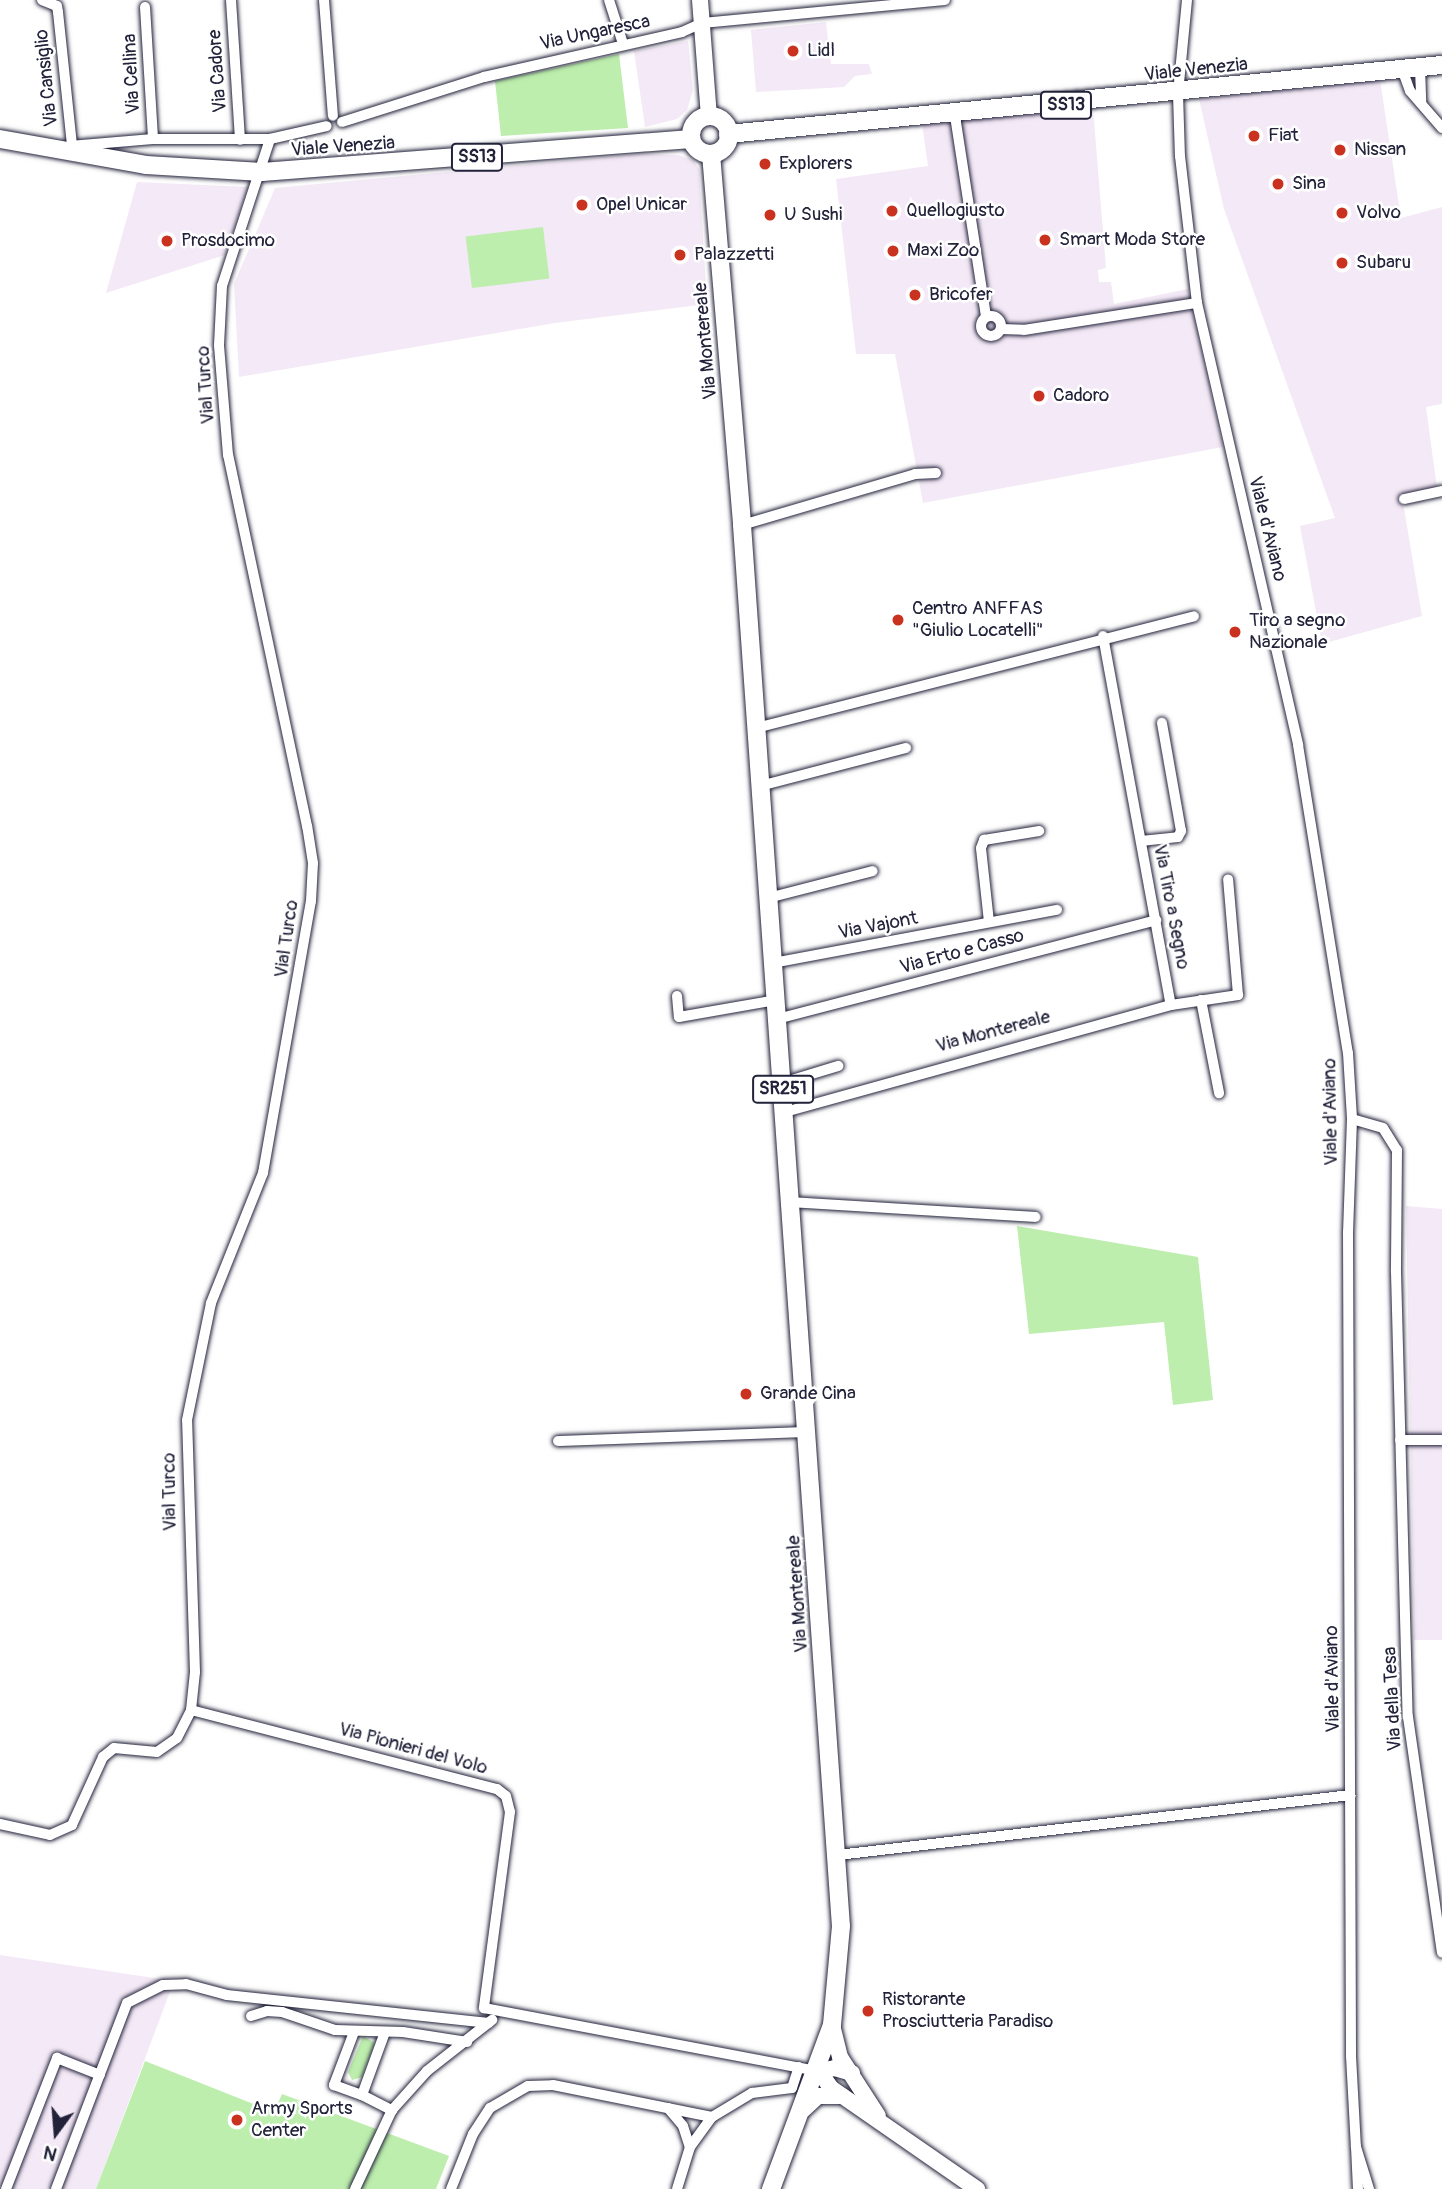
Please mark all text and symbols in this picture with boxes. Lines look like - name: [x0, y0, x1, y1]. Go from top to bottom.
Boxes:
- street label: Via Ungaresca: [538, 10, 652, 56]
- street label: Via Cansiglio: [31, 28, 63, 128]
- street label: Via Cadore: [204, 29, 232, 113]
- street label: Via Cellina: [119, 33, 145, 115]
- place label: Lidl: [807, 40, 835, 62]
- marker: Lidl: [785, 43, 801, 59]
- street label: Viale Venezia: [1143, 53, 1249, 87]
- road number: SS13: [1040, 90, 1092, 120]
- place label: Fiat: [1268, 125, 1299, 147]
- marker: Fiat: [1246, 128, 1262, 144]
- street label: Viale Venezia: [290, 132, 396, 162]
- place label: Nissan: [1354, 139, 1406, 161]
- road number: SS13: [451, 142, 503, 172]
- marker: Nissan: [1332, 142, 1348, 158]
- place label: Explorers: [779, 153, 852, 175]
- marker: Explorers: [757, 156, 773, 172]
- place label: Sina: [1292, 173, 1326, 195]
- marker: Sina: [1270, 176, 1286, 192]
- place label: Opel Unicar: [596, 194, 687, 216]
- marker: Opel Unicar: [574, 197, 590, 213]
- place label: Quellogiusto: [906, 200, 1005, 222]
- place label: Volvo: [1356, 202, 1401, 224]
- marker: Quellogiusto: [884, 203, 900, 219]
- place label: U Sushi: [784, 204, 842, 226]
- marker: Volvo: [1334, 205, 1350, 221]
- marker: U Sushi: [762, 207, 778, 223]
- place label: Smart Moda Store: [1059, 229, 1205, 251]
- place label: Prosdocimo: [181, 230, 275, 252]
- marker: Smart Moda Store: [1037, 232, 1053, 248]
- marker: Prosdocimo: [159, 233, 175, 249]
- place label: Maxi Zoo: [907, 240, 979, 262]
- marker: Maxi Zoo: [885, 243, 901, 259]
- place label: Palazzetti: [694, 244, 774, 266]
- marker: Palazzetti: [672, 247, 688, 263]
- place label: Subaru: [1356, 252, 1411, 274]
- marker: Subaru: [1334, 255, 1350, 271]
- street label: Via Montereale: [690, 281, 722, 401]
- place label: Bricofer: [929, 284, 992, 306]
- marker: Bricofer: [907, 287, 923, 303]
- street label: Vial Turco: [192, 345, 220, 425]
- place label: Cadoro: [1053, 385, 1109, 407]
- marker: Cadoro: [1031, 388, 1047, 404]
- street label: Viale d'Aviano: [1243, 474, 1291, 584]
- place label: Centro ANFFAS "Giulio Locatelli": [912, 598, 1043, 642]
- place label: Tiro a segno Nazionale: [1249, 610, 1345, 654]
- marker: Centro ANFFAS "Giulio Locatelli": [890, 612, 906, 628]
- marker: Tiro a segno Nazionale: [1227, 624, 1243, 640]
- street label: Via Tiro a Segno: [1148, 843, 1194, 971]
- street label: Vial Turco: [270, 899, 304, 979]
- street label: Via Vajont: [836, 907, 920, 945]
- street label: Via Erto e Casso: [897, 924, 1027, 980]
- street label: Via Montereale: [933, 1006, 1053, 1058]
- street label: Viale d'Aviano: [1319, 1058, 1343, 1166]
- road number: SR251: [752, 1074, 814, 1104]
- place label: Grande Cina: [760, 1383, 856, 1405]
- marker: Grande Cina: [738, 1386, 754, 1402]
- street label: Vial Turco: [158, 1453, 182, 1531]
- street label: Via Montereale: [783, 1535, 813, 1653]
- street label: Viale d'Aviano: [1321, 1625, 1345, 1733]
- street label: Via della Tesa: [1379, 1646, 1407, 1752]
- street label: Via Pionieri del Volo: [336, 1718, 490, 1780]
- place label: Ristorante Prosciutteria Paradiso: [882, 1989, 1053, 2033]
- marker: Ristorante Prosciutteria Paradiso: [860, 2003, 876, 2019]
- north arrow: [21, 2098, 91, 2168]
- place label: Army Sports Center: [251, 2098, 352, 2142]
- marker: Army Sports Center: [229, 2112, 245, 2128]
- text: N: [41, 2140, 60, 2166]

